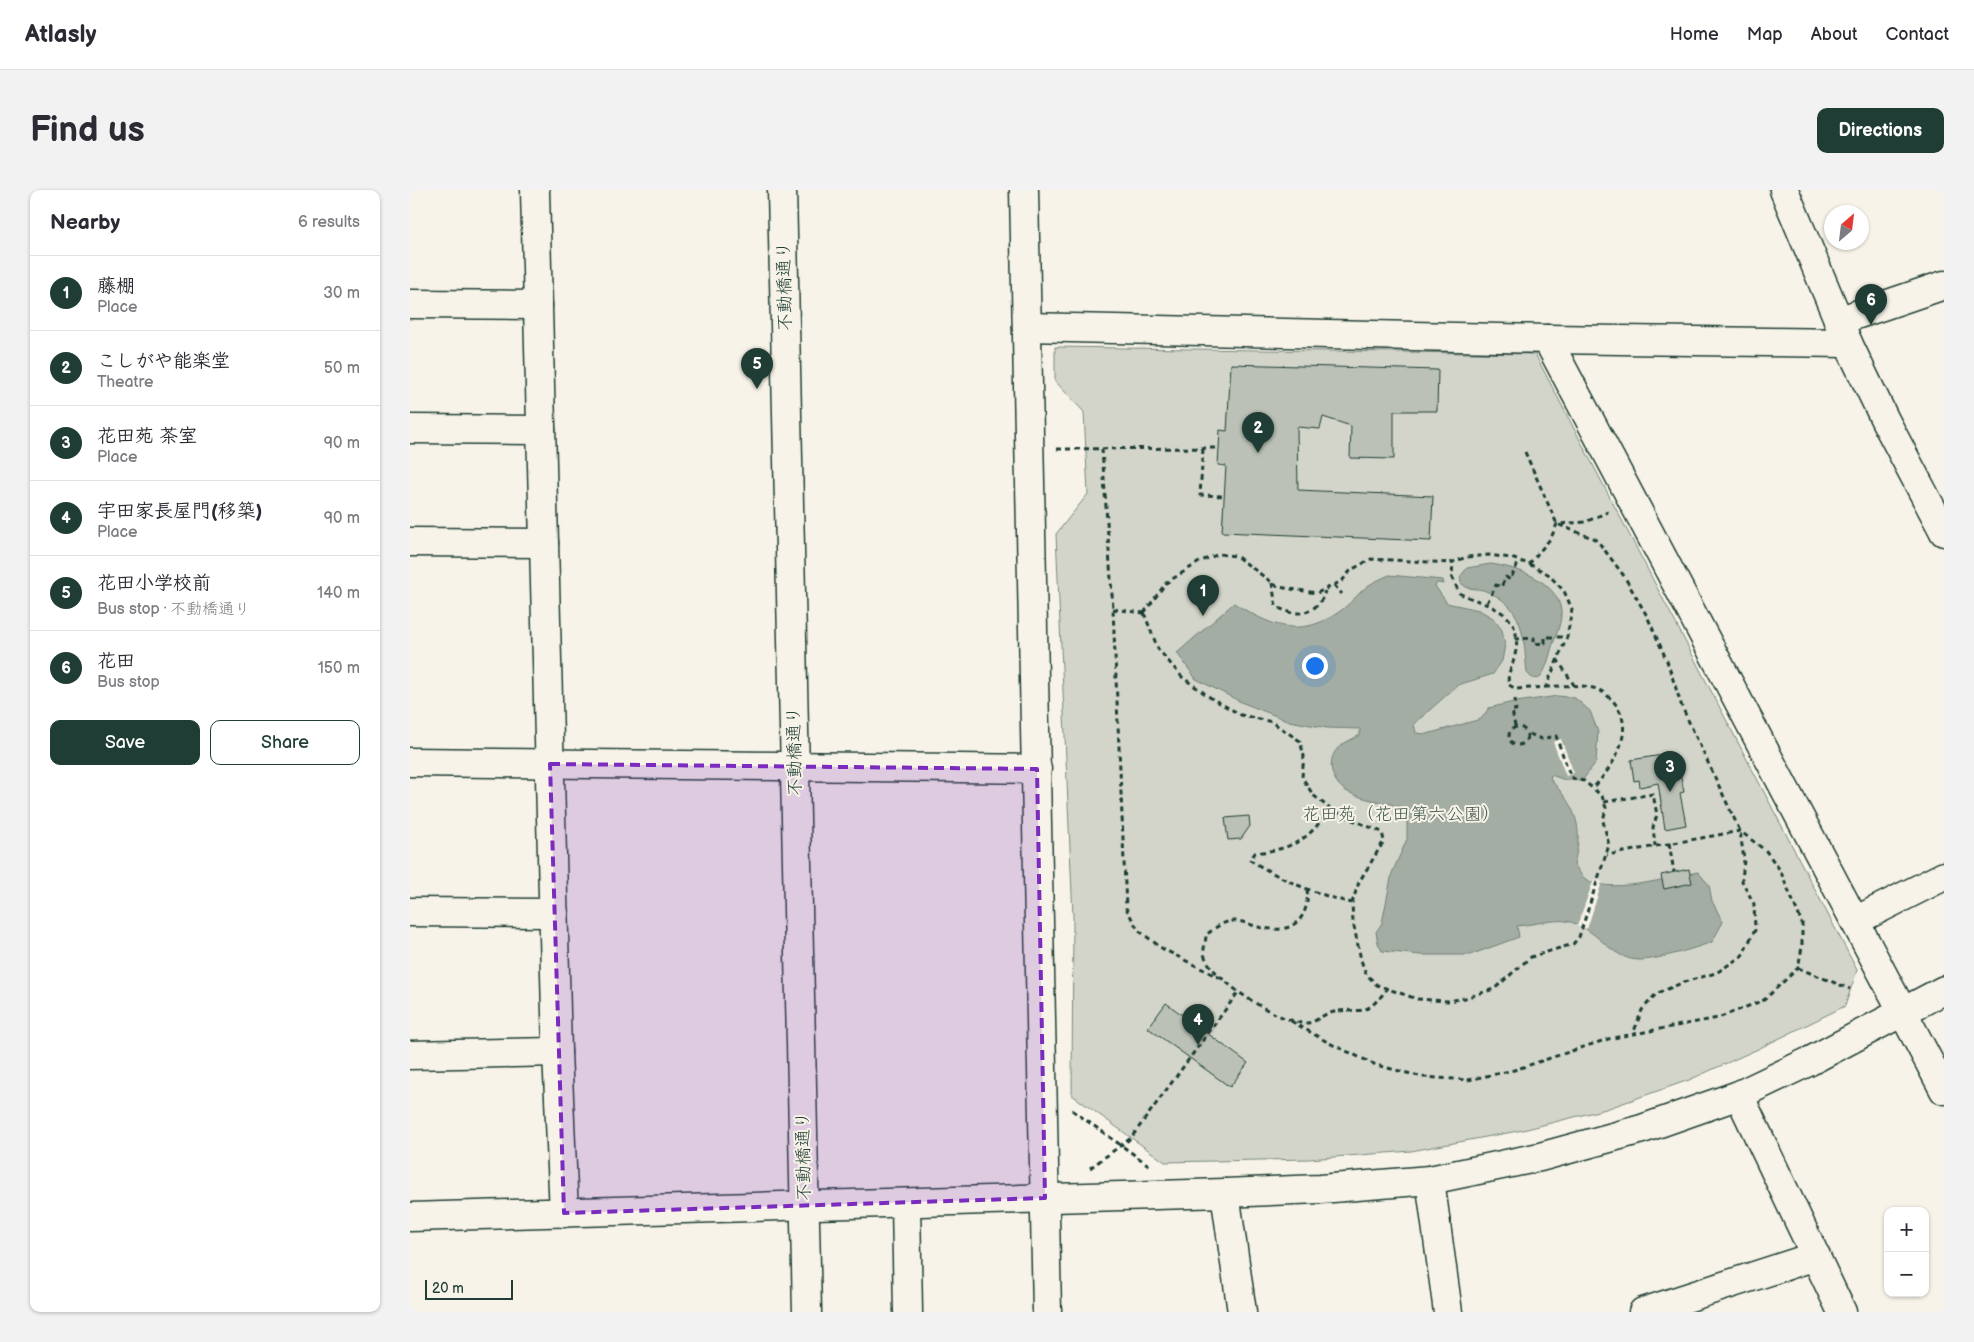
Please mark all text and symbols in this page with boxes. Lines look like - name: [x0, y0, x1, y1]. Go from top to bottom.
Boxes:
- text: Atlasly: [25, 20, 96, 49]
- text: Home: [1670, 24, 1719, 45]
- text: Map: [1747, 24, 1783, 45]
- text: About: [1811, 24, 1858, 45]
- text: Contact: [1886, 24, 1949, 45]
- button: Directions: [1817, 108, 1944, 153]
- text: Find us: [30, 109, 145, 152]
- north arrow: [1824, 205, 1869, 250]
- text: Nearby: [50, 210, 120, 235]
- text: 6 results: [298, 213, 360, 232]
- street label: 不動橋通り: [773, 241, 796, 331]
- text: 藤棚: [97, 275, 135, 298]
- text: 1: [63, 284, 69, 303]
- text: 30 m: [323, 284, 360, 303]
- pin: 6: [1855, 284, 1887, 325]
- text: Place: [97, 298, 138, 317]
- pin: 5: [741, 348, 773, 389]
- text: こしがや能楽堂: [97, 350, 230, 373]
- text: 2: [61, 359, 71, 378]
- text: 50 m: [324, 359, 360, 378]
- text: Theatre: [97, 373, 153, 392]
- pin: 2: [1242, 412, 1274, 453]
- text: 花田苑 茶室: [97, 425, 197, 448]
- text: 3: [61, 434, 71, 453]
- text: 90 m: [324, 434, 360, 453]
- text: Place: [97, 448, 138, 467]
- text: 宇田家長屋門(移築): [97, 500, 262, 523]
- text: 4: [61, 509, 71, 528]
- text: 90 m: [324, 509, 360, 528]
- text: Place: [97, 523, 138, 542]
- text: 花田小学校前: [97, 572, 211, 595]
- pin: 1: [1187, 575, 1219, 616]
- text: 5: [61, 584, 71, 603]
- text: 140 m: [317, 584, 360, 603]
- text: Bus stop · 不動橋通り: [97, 600, 250, 619]
- text: 花田: [97, 650, 135, 673]
- your location: [1302, 653, 1328, 679]
- text: 6: [61, 659, 71, 678]
- text: 150 m: [318, 659, 360, 678]
- text: Bus stop: [97, 673, 160, 692]
- street label: 不動橋通り: [783, 706, 806, 796]
- button: Save: [50, 720, 200, 765]
- button: Share: [210, 720, 360, 765]
- pin: 3: [1654, 751, 1686, 792]
- park label: 花田苑（花田第六公園）: [1302, 804, 1500, 825]
- pin: 4: [1182, 1004, 1214, 1045]
- street label: 不動橋通り: [792, 1111, 815, 1201]
- map controls: [1884, 1207, 1929, 1297]
- button: +: [1884, 1207, 1929, 1252]
- button: −: [1884, 1252, 1929, 1297]
- scale bar: [425, 1277, 512, 1300]
- text: 20 m: [432, 1280, 464, 1297]

